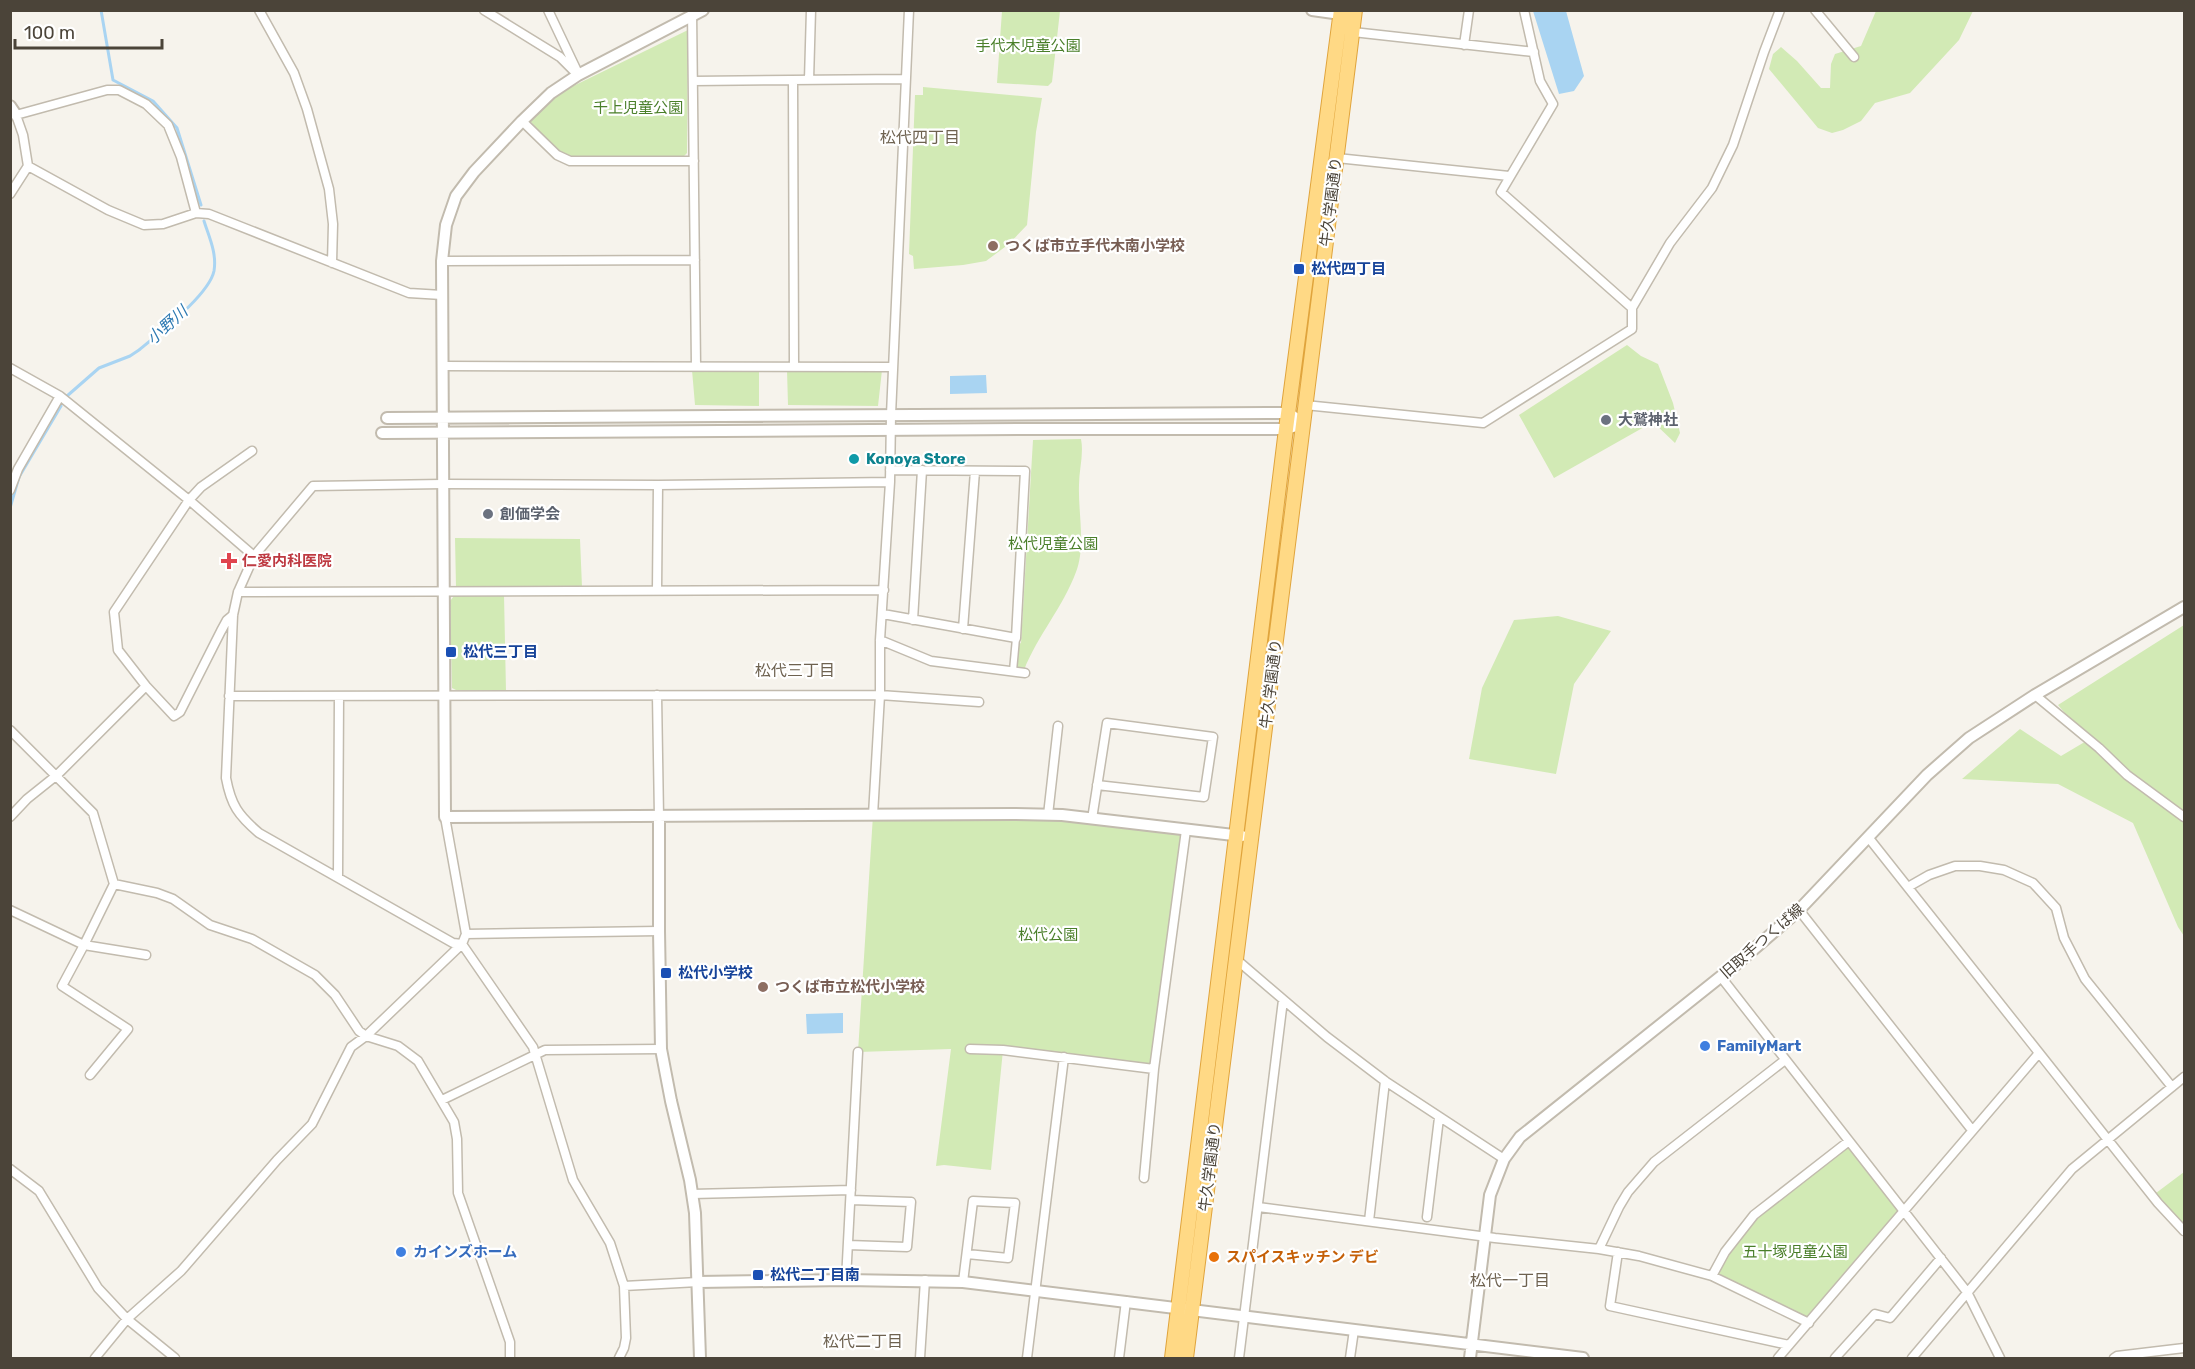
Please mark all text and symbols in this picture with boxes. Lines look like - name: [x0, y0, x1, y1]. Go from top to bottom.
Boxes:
- scale bar: [15, 12, 162, 50]
- text: 100 m: [24, 22, 75, 44]
- park label: 手代木児童公園: [975, 37, 1081, 55]
- park label: 千上児童公園: [593, 99, 683, 117]
- district label: 松代四丁目: [880, 128, 960, 147]
- street label: 牛久学園通り: [1317, 156, 1345, 248]
- place label: つくば市立手代木南小学校: [1005, 237, 1185, 255]
- marker: つくば市立手代木南小学校: [986, 239, 1000, 253]
- place label: 松代四丁目: [1311, 260, 1386, 278]
- marker: 松代四丁目: [1292, 262, 1306, 276]
- water label: 小野川: [143, 301, 193, 348]
- place label: 大鷲神社: [1618, 411, 1678, 429]
- marker: 大鷲神社: [1599, 413, 1613, 427]
- place label: Konoya Store: [866, 450, 966, 468]
- marker: Konoya Store: [847, 452, 861, 466]
- place label: 創価学会: [500, 505, 560, 523]
- marker: 創価学会: [481, 507, 495, 521]
- park label: 松代児童公園: [1008, 535, 1098, 553]
- marker: 仁愛内科医院: [220, 552, 238, 570]
- place label: 仁愛内科医院: [242, 552, 332, 570]
- street label: 牛久学園通り: [1257, 638, 1285, 730]
- place label: 松代三丁目: [463, 643, 538, 661]
- marker: 松代三丁目: [444, 645, 458, 659]
- district label: 松代三丁目: [755, 661, 835, 680]
- street label: 旧取手つくば線: [1716, 900, 1808, 982]
- park label: 松代公園: [1018, 926, 1078, 944]
- place label: 松代小学校: [678, 964, 753, 982]
- marker: 松代小学校: [659, 966, 673, 980]
- place label: つくば市立松代小学校: [775, 978, 925, 996]
- marker: つくば市立松代小学校: [756, 980, 770, 994]
- place label: FamilyMart: [1717, 1037, 1801, 1055]
- marker: FamilyMart: [1698, 1039, 1712, 1053]
- street label: 牛久学園通り: [1196, 1121, 1224, 1213]
- place label: カインズホーム: [413, 1243, 517, 1261]
- park label: 五十塚児童公園: [1742, 1243, 1848, 1261]
- marker: カインズホーム: [394, 1245, 408, 1259]
- place label: スパイスキッチン デビ: [1226, 1248, 1379, 1266]
- marker: スパイスキッチン デビ: [1207, 1250, 1221, 1264]
- place label: 松代二丁目南: [770, 1266, 860, 1284]
- marker: 松代二丁目南: [751, 1268, 765, 1282]
- district label: 松代一丁目: [1470, 1271, 1550, 1290]
- district label: 松代二丁目: [823, 1332, 903, 1351]

